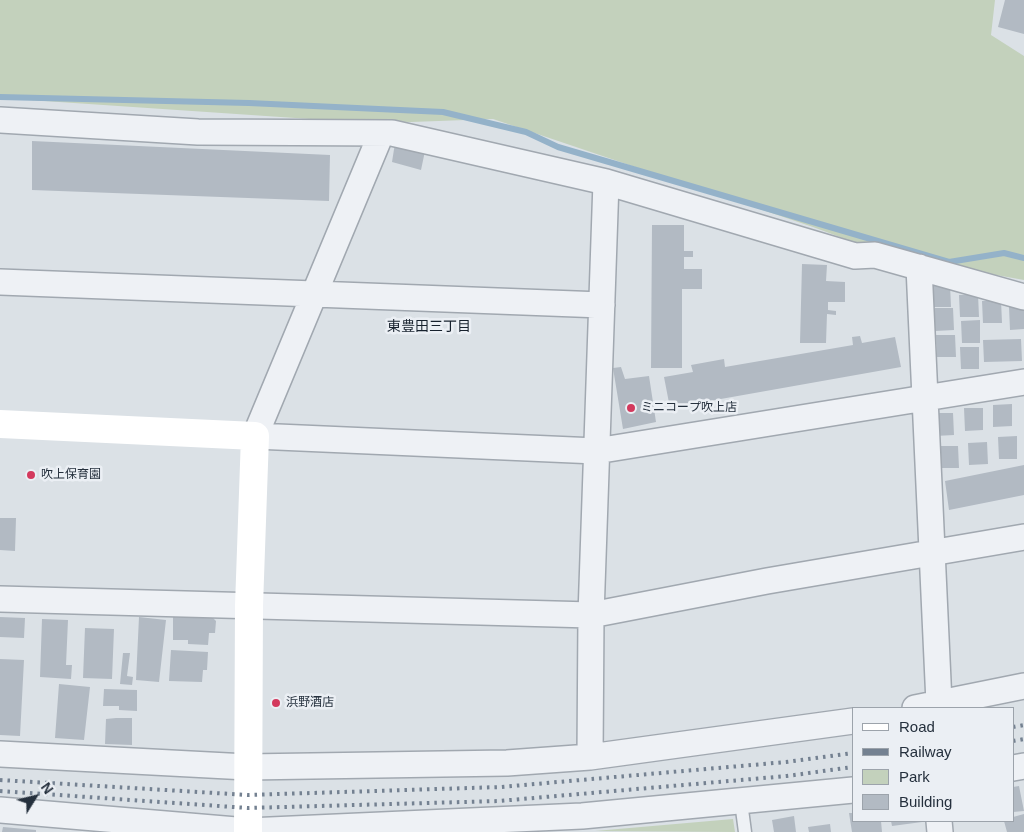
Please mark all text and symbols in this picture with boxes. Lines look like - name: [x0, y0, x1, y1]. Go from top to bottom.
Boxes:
- district label: 東豊田三丁目: [387, 319, 471, 335]
- place label: ミニコープ吹上店: [641, 401, 737, 415]
- marker: ミニコープ吹上店: [625, 402, 637, 414]
- place label: 吹上保育園: [41, 468, 101, 482]
- marker: 吹上保育園: [25, 469, 37, 481]
- place label: 浜野酒店: [286, 696, 334, 710]
- marker: 浜野酒店: [270, 697, 282, 709]
- legend: [852, 707, 1014, 822]
- text: Road: [899, 718, 935, 735]
- text: Railway: [899, 743, 952, 760]
- text: Park: [899, 768, 930, 785]
- north arrow: [10, 772, 60, 822]
- text: N: [38, 779, 57, 797]
- text: Building: [899, 793, 952, 810]

